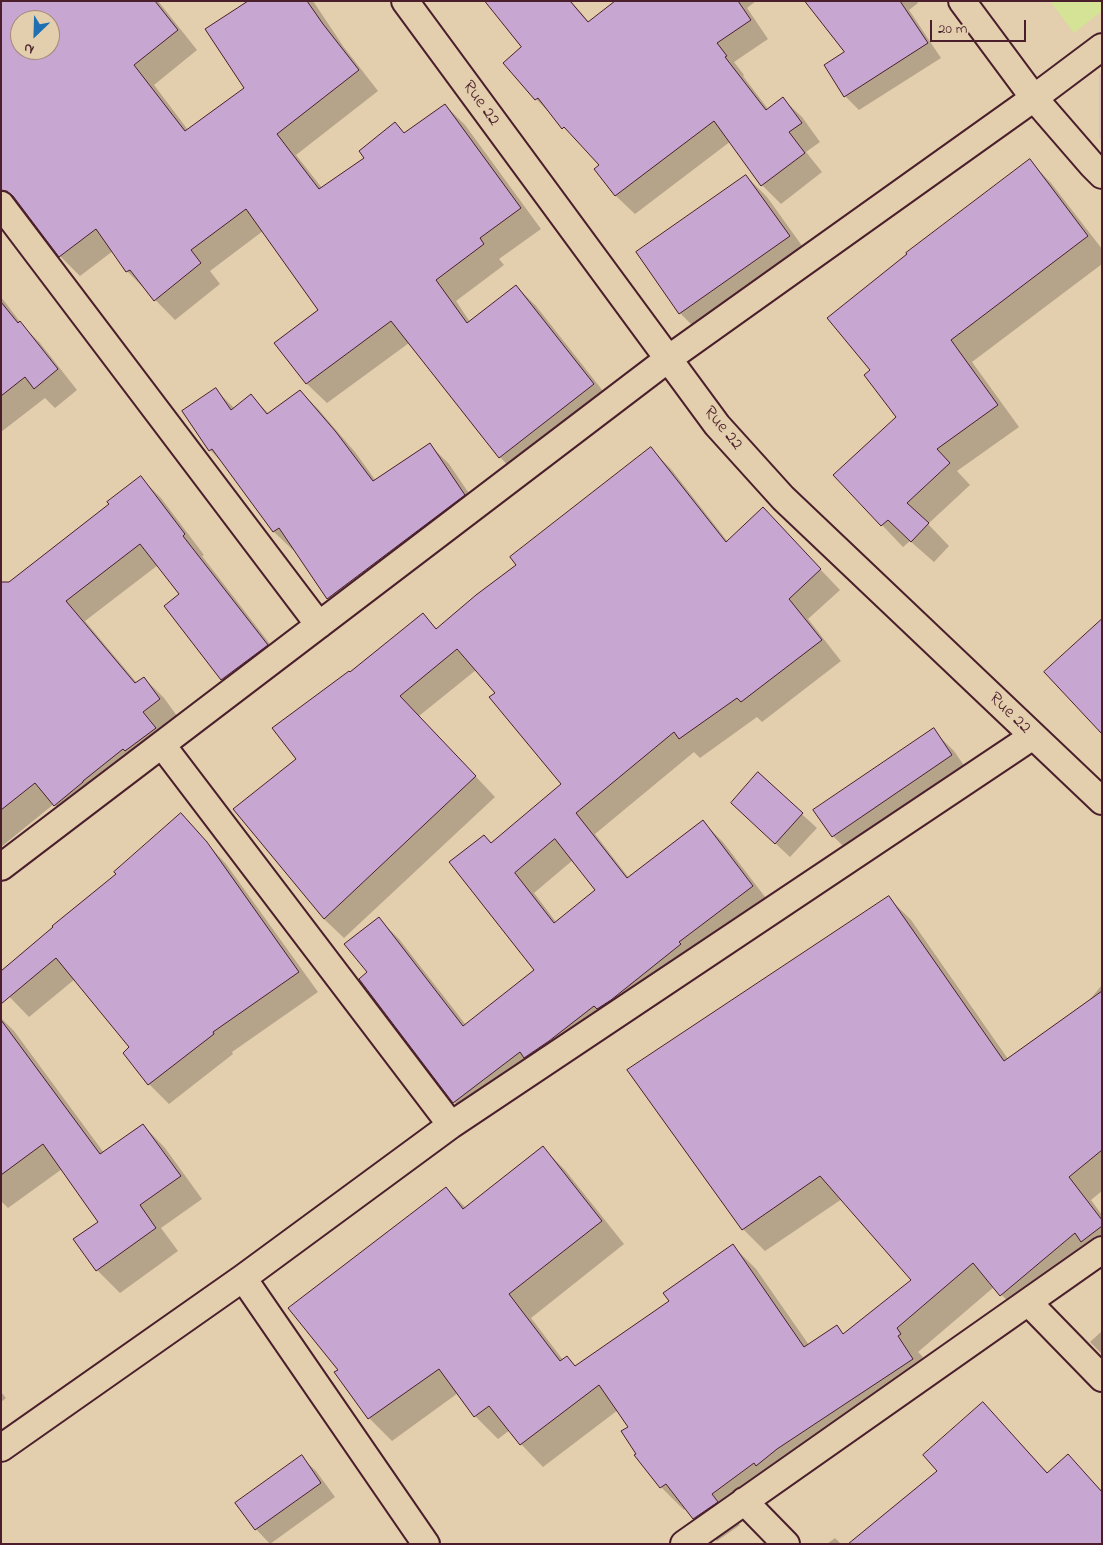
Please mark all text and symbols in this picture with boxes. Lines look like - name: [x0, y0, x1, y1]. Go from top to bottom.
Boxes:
- north arrow: [10, 10, 60, 60]
- scale bar: [933, 10, 1029, 42]
- text: 20 m: [938, 18, 967, 40]
- text: N: [21, 37, 38, 60]
- street label: Rue 22: [456, 77, 504, 131]
- street label: Rue 22: [697, 403, 747, 455]
- street label: Rue 22: [983, 689, 1035, 739]

